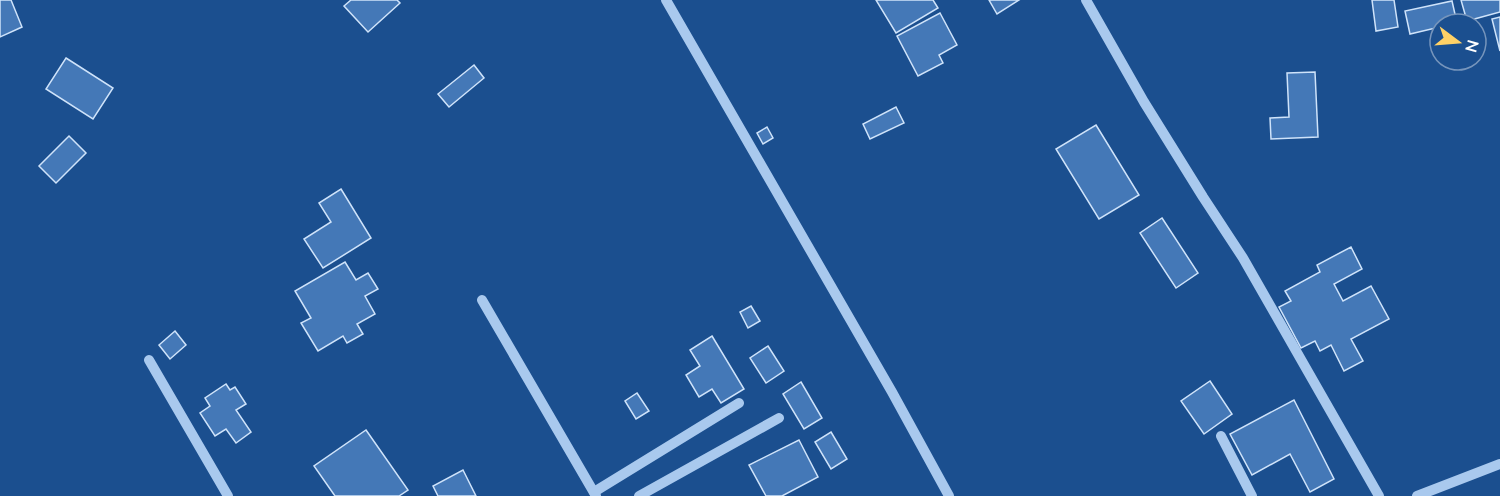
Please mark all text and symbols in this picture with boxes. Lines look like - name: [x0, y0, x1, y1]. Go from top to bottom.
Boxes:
- north arrow: [1428, 12, 1488, 72]
- text: N: [1461, 38, 1484, 55]

